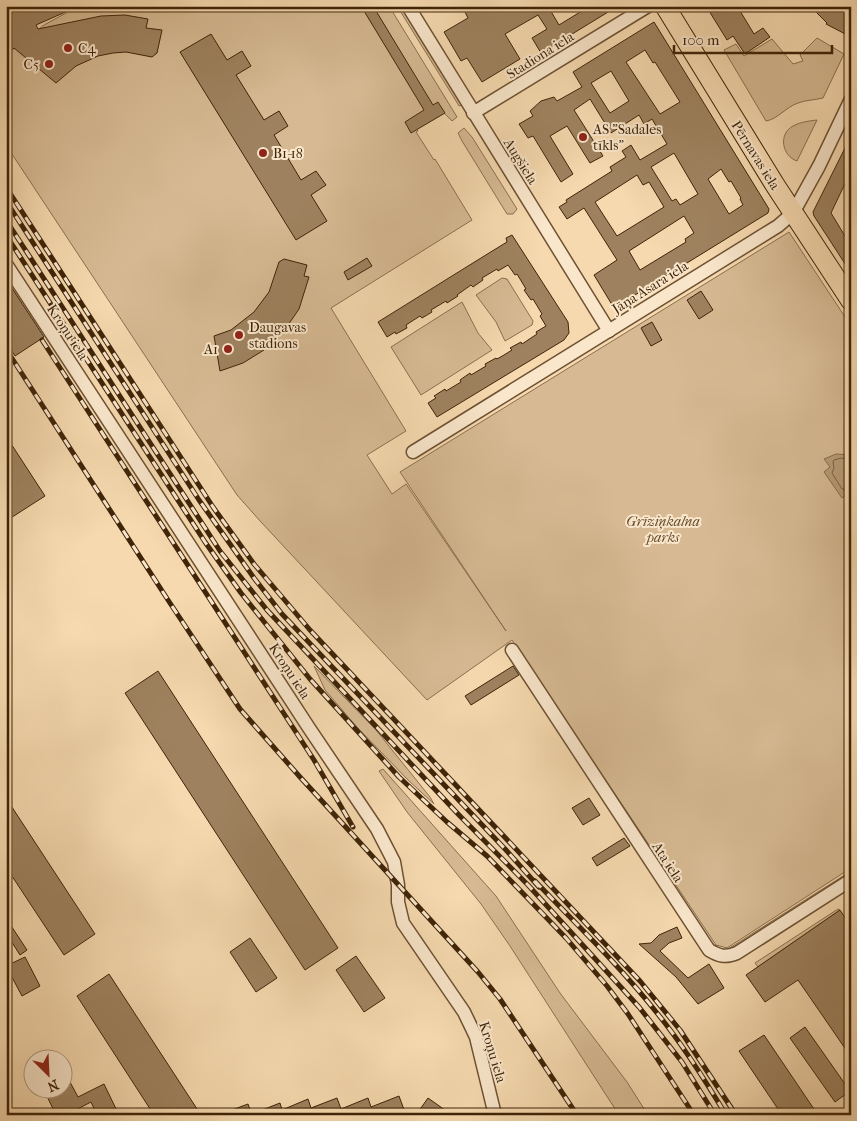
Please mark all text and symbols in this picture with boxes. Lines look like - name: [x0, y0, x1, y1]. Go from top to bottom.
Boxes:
- scale bar: [674, 22, 832, 54]
- street label: Stadiona iela: [503, 28, 578, 83]
- text: 100 m: [682, 31, 720, 49]
- place label: C4: [78, 40, 96, 57]
- marker: C4: [62, 42, 74, 54]
- place label: C5: [24, 56, 39, 73]
- marker: C5: [43, 58, 55, 70]
- street label: Pērnavas iela: [728, 118, 784, 193]
- place label: AS "Sadales tīkls": [592, 121, 661, 154]
- marker: AS "Sadales tīkls": [577, 131, 589, 143]
- street label: Augšiela: [499, 134, 542, 188]
- place label: B1-18: [273, 145, 303, 162]
- marker: B1-18: [257, 147, 269, 159]
- street label: Jāņa Asara iela: [608, 257, 692, 318]
- street label: Kroņu iela: [43, 301, 92, 364]
- place label: Daugavas stadions: [249, 319, 306, 352]
- marker: Daugavas stadions: [233, 329, 245, 341]
- place label: A1: [203, 341, 218, 358]
- marker: A1: [222, 343, 234, 355]
- park label: Grīziņkalna parks: [626, 513, 700, 546]
- street label: Kroņu iela: [265, 640, 314, 703]
- street label: Ata iela: [648, 838, 687, 886]
- street label: Kroņu iela: [475, 1019, 510, 1085]
- north arrow: [22, 1048, 72, 1098]
- text: N: [44, 1075, 61, 1095]

